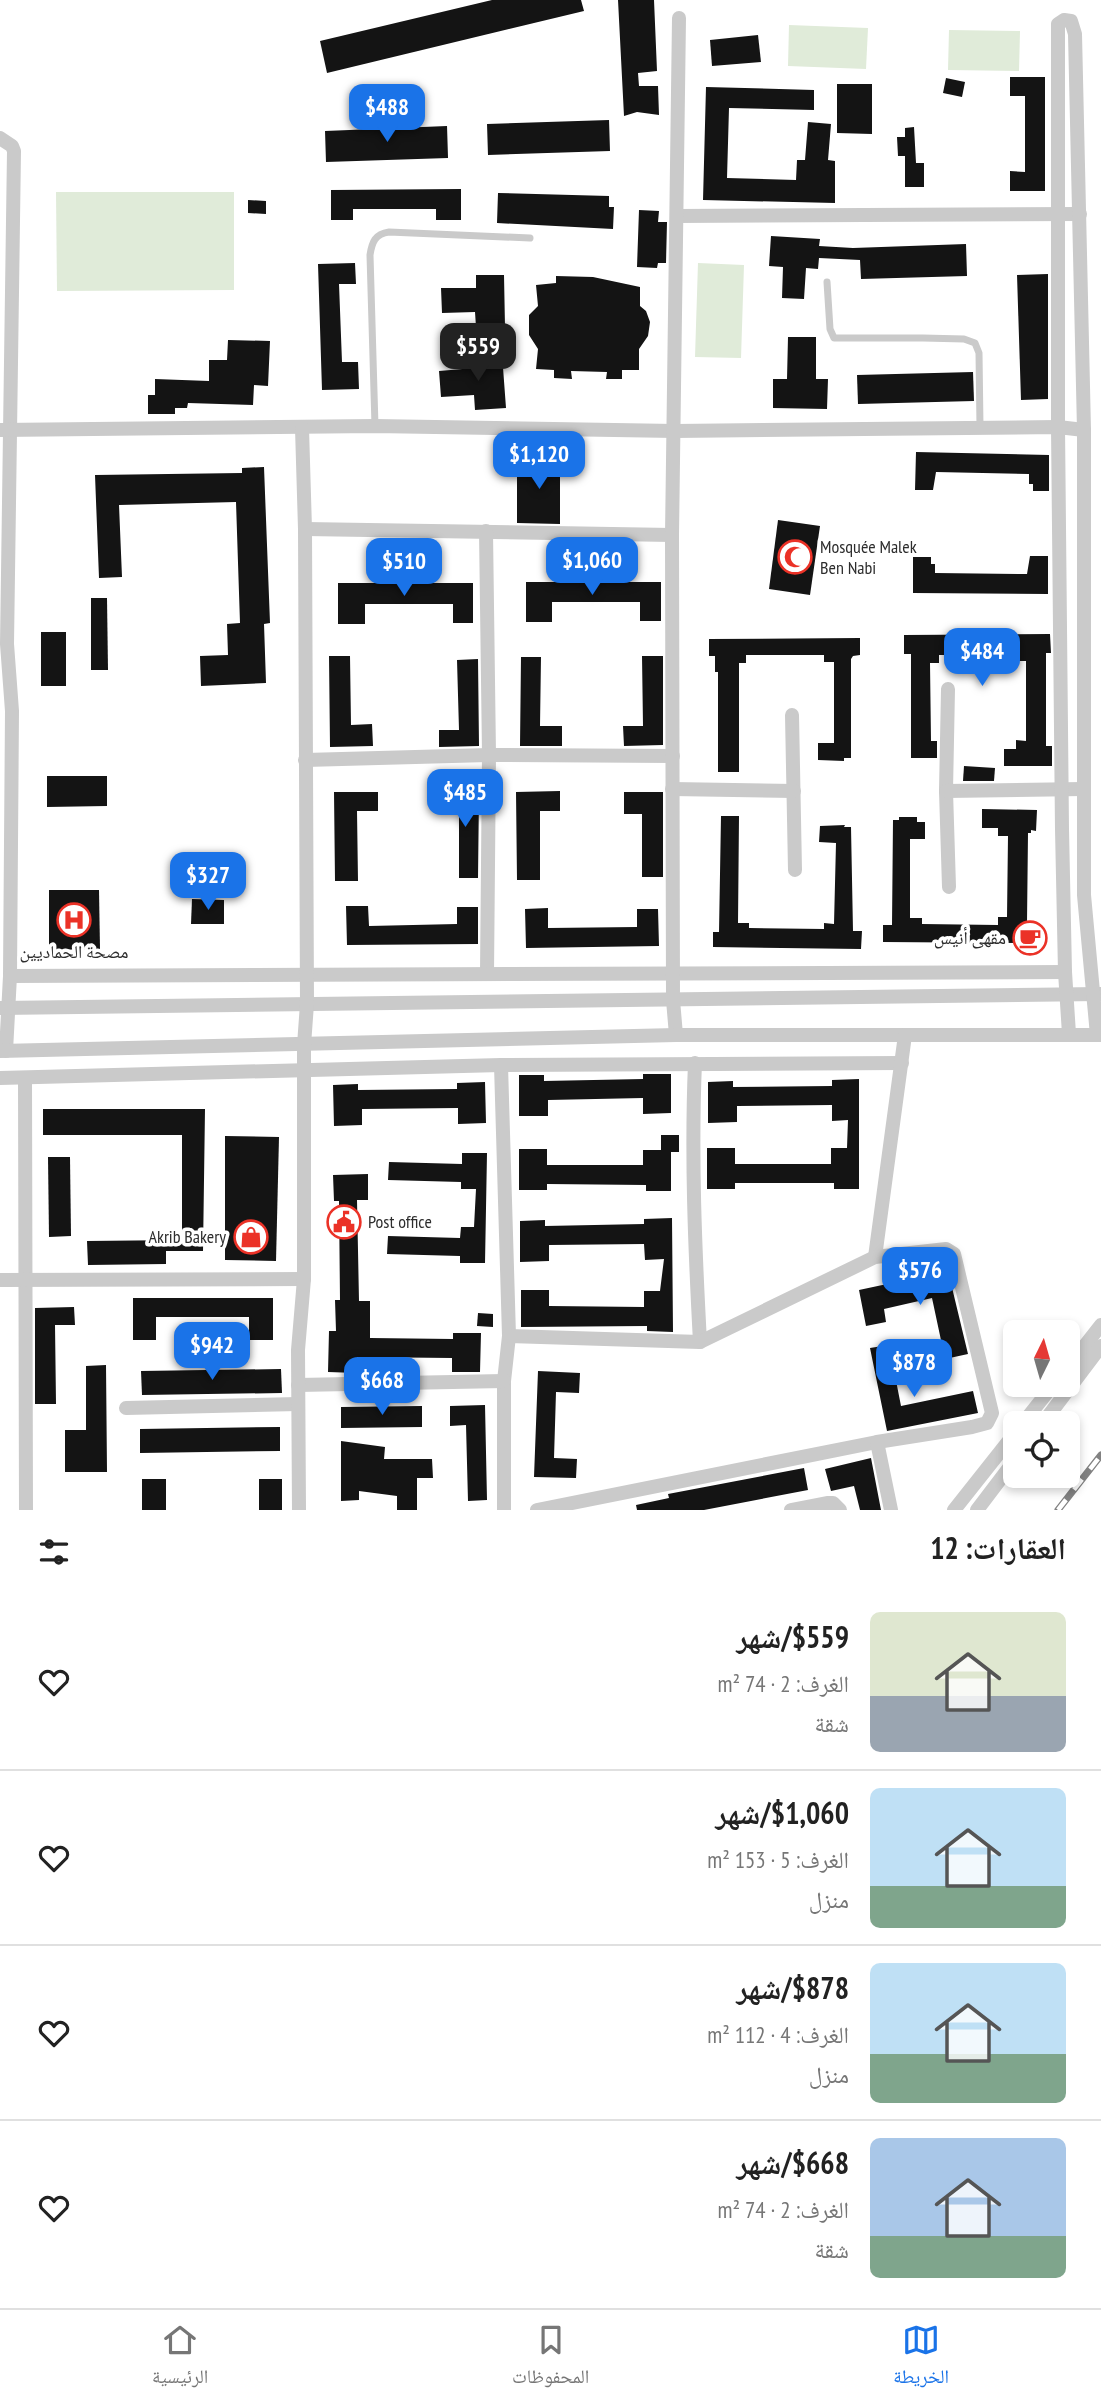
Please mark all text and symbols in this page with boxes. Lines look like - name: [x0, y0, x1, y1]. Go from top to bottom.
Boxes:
- pin: $488: [346, 85, 428, 144]
- text: $488: [365, 92, 409, 121]
- pin: $559: [437, 324, 519, 383]
- text: $559: [456, 331, 500, 360]
- pin: $1,120: [482, 432, 596, 491]
- text: $1,120: [509, 439, 569, 468]
- place label: Mosquée Malek Ben Nabi: [820, 535, 917, 579]
- pin: $510: [363, 538, 445, 598]
- pin: $1,060: [535, 538, 649, 597]
- mosque icon: Mosquée Malek Ben Nabi: [776, 538, 814, 576]
- text: $1,060: [562, 545, 622, 574]
- text: $510: [382, 546, 426, 575]
- pin: $484: [941, 628, 1023, 688]
- text: $484: [960, 636, 1004, 665]
- pin: $485: [424, 770, 506, 829]
- text: $485: [443, 777, 487, 806]
- pin: $327: [167, 852, 249, 912]
- text: $327: [186, 860, 230, 889]
- hospital icon: مصحة الحماديين: [55, 901, 93, 939]
- cafe icon: مقهى أنيس: [1011, 919, 1049, 957]
- place label: مقهى أنيس: [934, 926, 1006, 949]
- place label: مصحة الحماديين: [20, 940, 128, 963]
- public building icon: Post office: [325, 1203, 363, 1241]
- place label: Post office: [368, 1210, 432, 1233]
- shop icon: Akrib Bakery: [232, 1218, 270, 1256]
- place label: Akrib Bakery: [148, 1225, 226, 1248]
- pin: $576: [879, 1248, 961, 1307]
- text: $576: [898, 1255, 942, 1284]
- north arrow: [1003, 1320, 1080, 1396]
- map controls: [1003, 1320, 1080, 1488]
- pin: $942: [171, 1322, 253, 1382]
- text: $942: [190, 1330, 234, 1359]
- pin: $878: [873, 1340, 955, 1399]
- text: $878: [892, 1347, 936, 1376]
- pin: $668: [341, 1358, 423, 1417]
- text: $668: [360, 1365, 404, 1394]
- button: locate: [1003, 1411, 1080, 1488]
- text: العقارات: 12: [930, 1528, 1066, 1567]
- icon: filters: [35, 1533, 73, 1571]
- text: $559/شهر: [736, 1617, 849, 1656]
- icon: home: [926, 1640, 1010, 1724]
- icon: heart: [35, 1663, 73, 1701]
- text: الغرف: 2 · 74 m²: [718, 1669, 849, 1698]
- text: شقة: [815, 1709, 849, 1738]
- text: $1,060/شهر: [716, 1793, 849, 1832]
- icon: home: [926, 1816, 1010, 1900]
- icon: heart: [35, 1839, 73, 1877]
- text: الغرف: 5 · 153 m²: [707, 1845, 849, 1874]
- text: منزل: [809, 1885, 849, 1914]
- text: $878/شهر: [736, 1968, 849, 2007]
- icon: home: [926, 1991, 1010, 2075]
- icon: heart: [35, 2014, 73, 2052]
- text: الغرف: 4 · 112 m²: [707, 2020, 849, 2049]
- text: منزل: [809, 2060, 849, 2089]
- text: $668/شهر: [736, 2143, 849, 2182]
- icon: home: [926, 2166, 1010, 2250]
- icon: heart: [35, 2189, 73, 2227]
- text: الغرف: 2 · 74 m²: [718, 2195, 849, 2224]
- text: شقة: [815, 2235, 849, 2264]
- tab: الرئيسية: [152, 2321, 208, 2395]
- tab: المحفوظات: [512, 2321, 589, 2395]
- tab: الخريطة: [893, 2321, 949, 2395]

